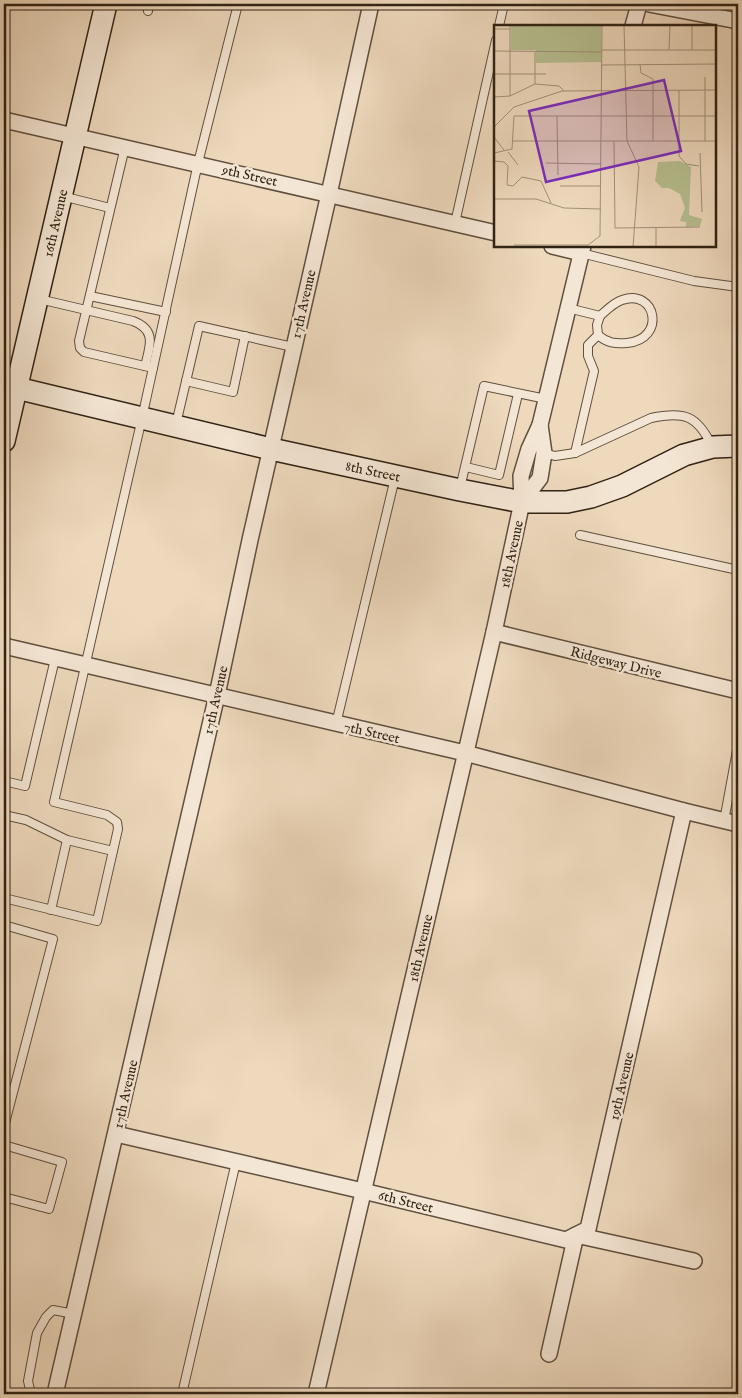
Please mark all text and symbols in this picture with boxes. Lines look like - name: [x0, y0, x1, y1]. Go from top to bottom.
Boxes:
- inset map: [494, 25, 717, 248]
- street label: 9th Street: [219, 161, 279, 191]
- street label: 16th Avenue: [39, 187, 73, 259]
- street label: 17th Avenue: [287, 268, 321, 340]
- street label: 8th Street: [344, 457, 402, 487]
- street label: 18th Avenue: [496, 518, 528, 590]
- street label: Ridgeway Drive: [568, 643, 664, 683]
- street label: 17th Avenue: [199, 664, 233, 736]
- street label: 7th Street: [342, 718, 402, 748]
- street label: 18th Avenue: [404, 912, 438, 984]
- street label: 19th Avenue: [605, 1050, 639, 1122]
- street label: 17th Avenue: [109, 1058, 143, 1130]
- street label: 6th Street: [376, 1186, 435, 1218]

